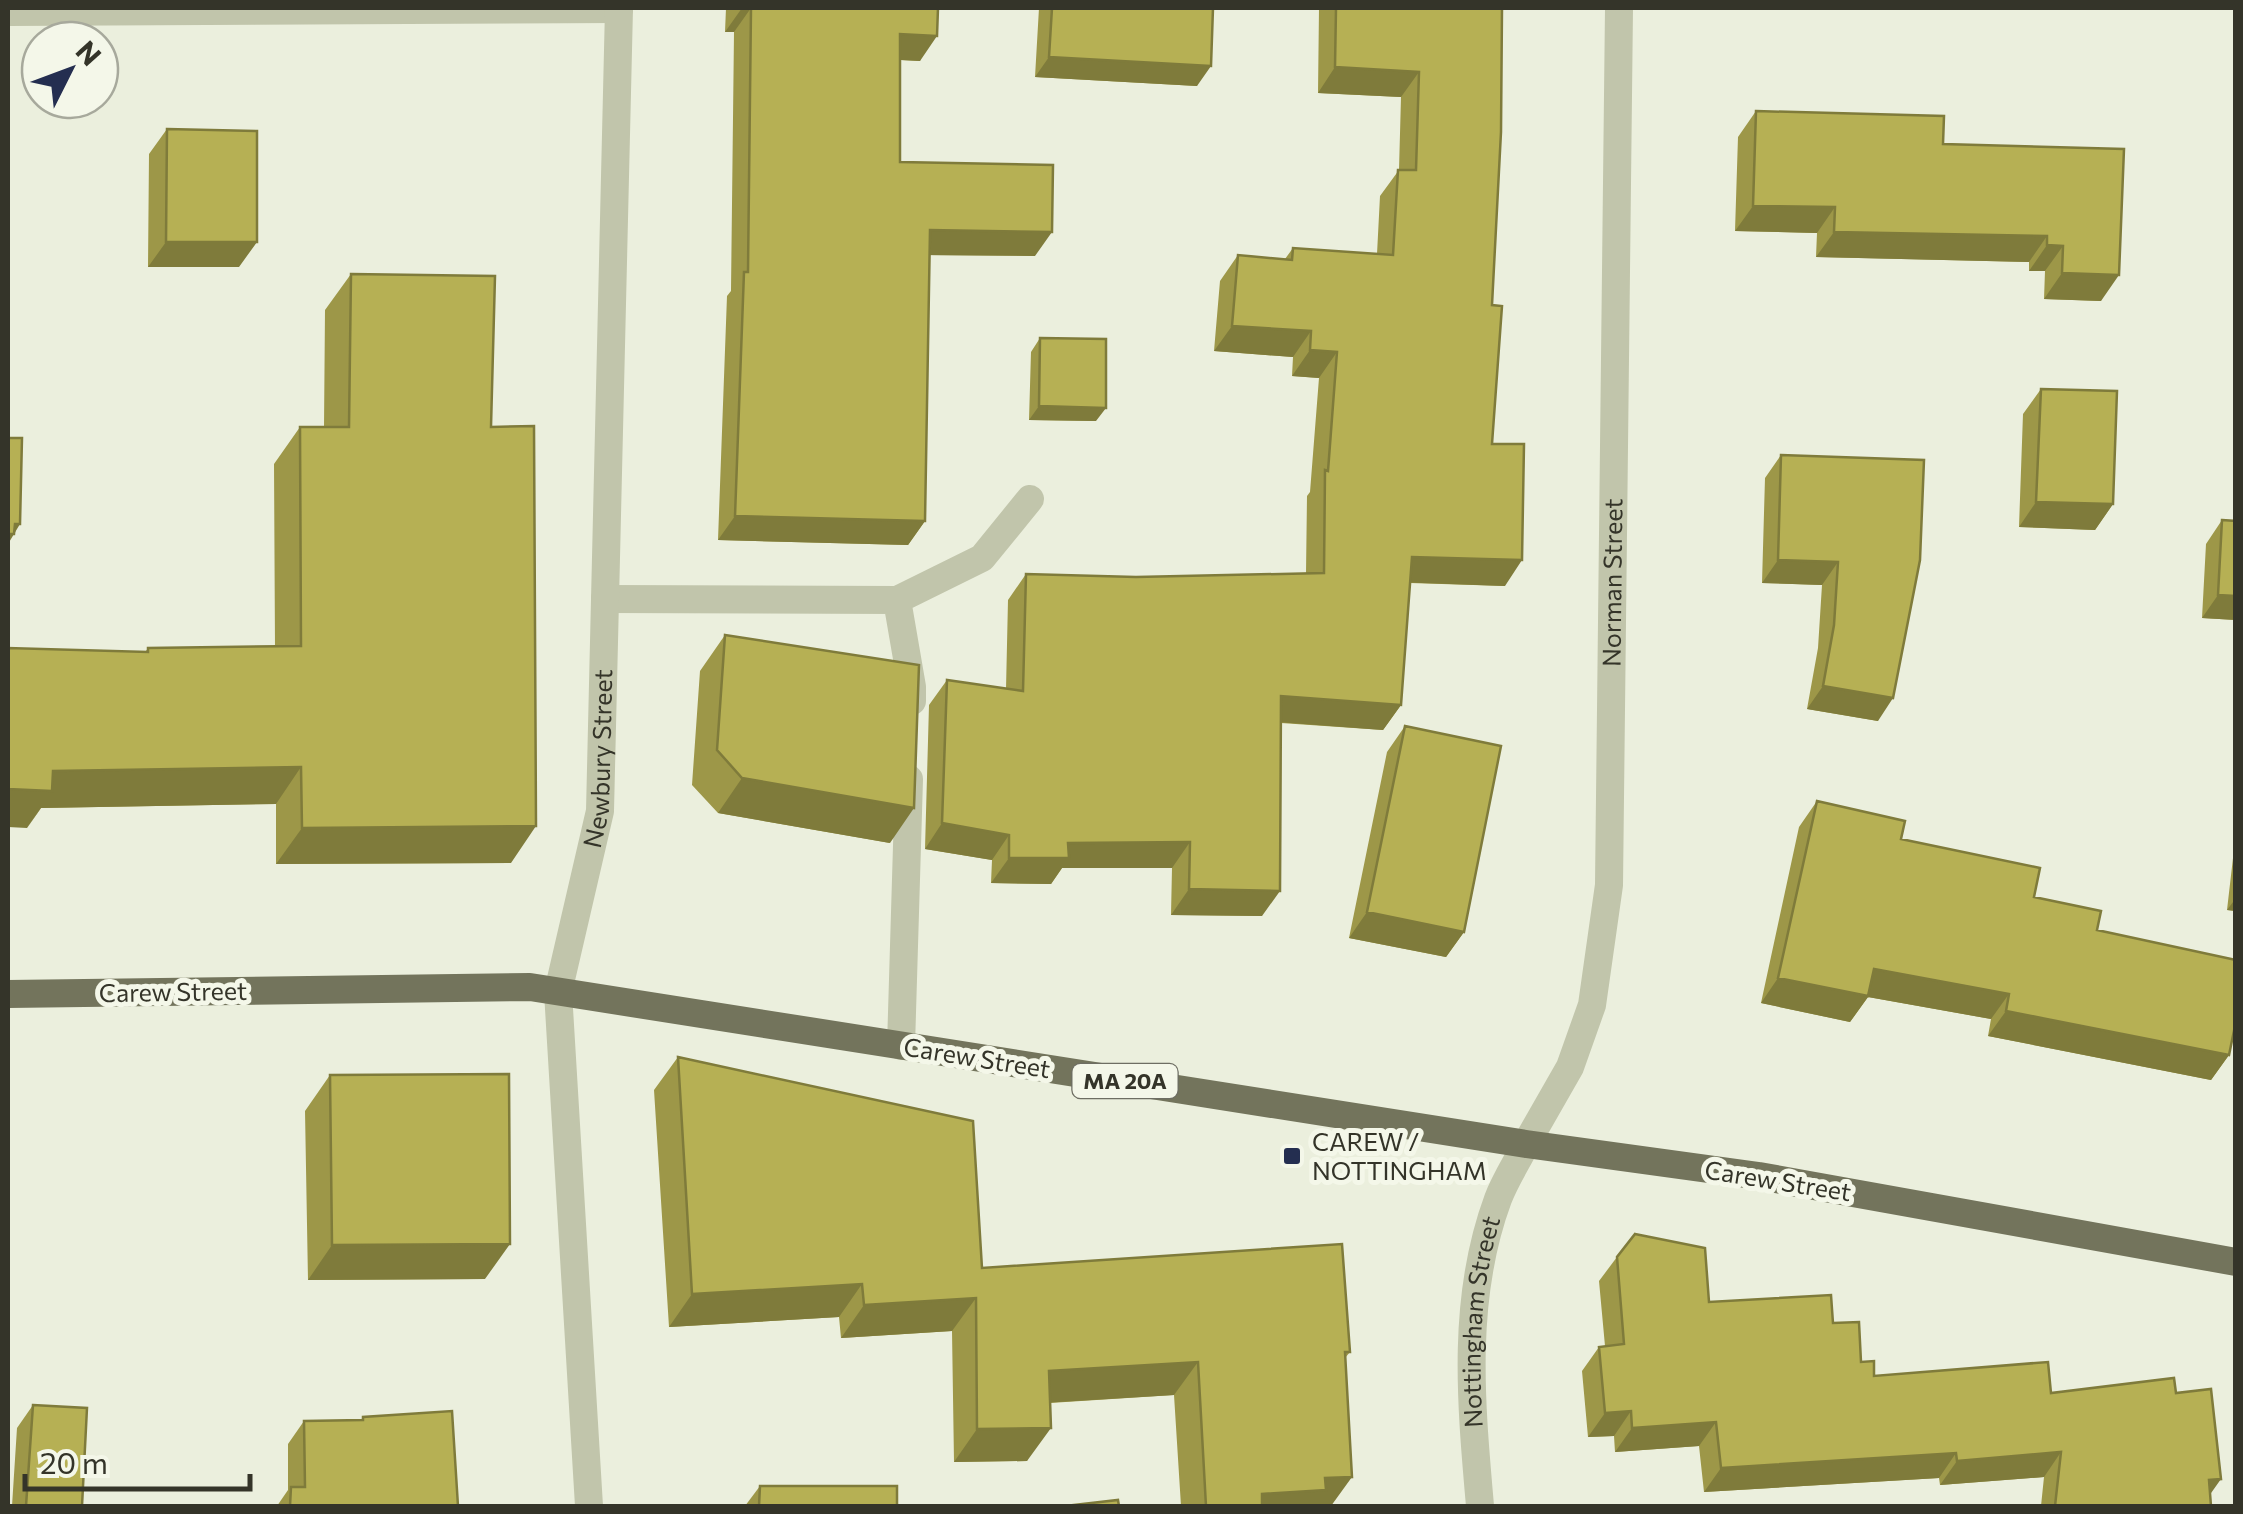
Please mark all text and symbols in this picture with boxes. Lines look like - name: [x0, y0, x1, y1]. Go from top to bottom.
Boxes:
- north arrow: [20, 20, 120, 120]
- text: N: [70, 33, 109, 72]
- street label: Norman Street: [1595, 498, 1627, 667]
- street label: Newbury Street: [576, 669, 617, 851]
- street label: Carew Street: [99, 975, 247, 1007]
- street label: Carew Street: [902, 1031, 1053, 1083]
- road number: MA 20A: [1072, 1064, 1178, 1098]
- place label: CAREW / NOTTINGHAM: [1312, 1126, 1487, 1185]
- marker: CAREW / NOTTINGHAM: [1281, 1145, 1303, 1167]
- street label: Carew Street: [1703, 1154, 1854, 1206]
- street label: Nottingham Street: [1456, 1212, 1505, 1429]
- scale bar: [25, 1429, 250, 1491]
- text: 20 m: [40, 1443, 108, 1480]

